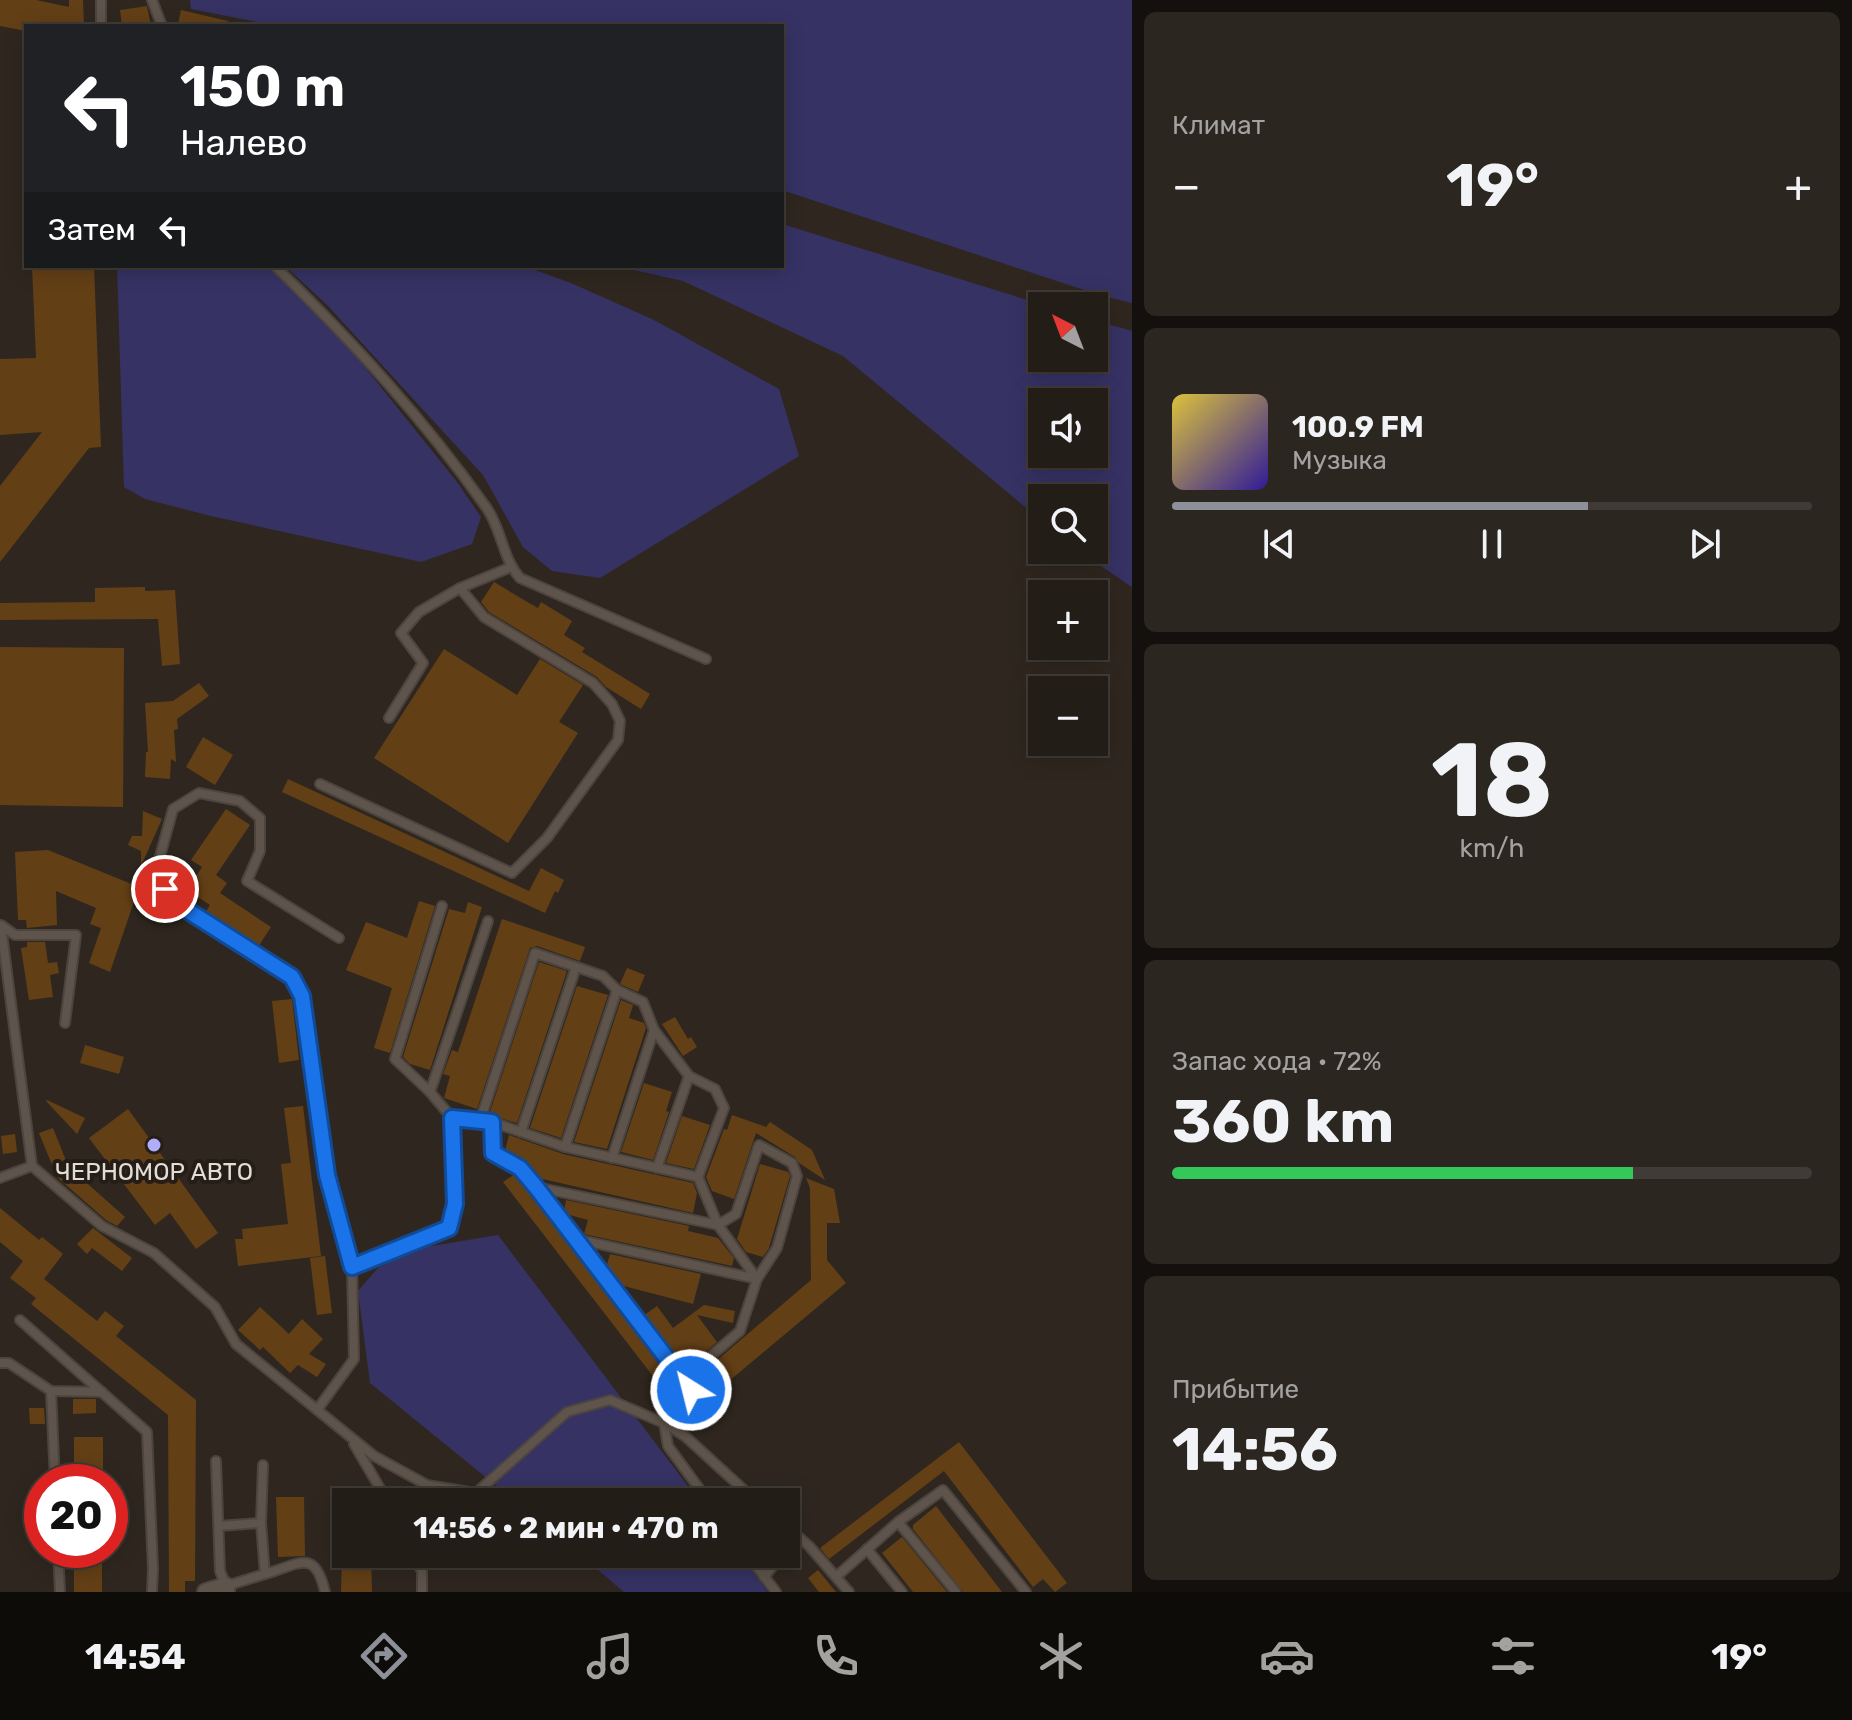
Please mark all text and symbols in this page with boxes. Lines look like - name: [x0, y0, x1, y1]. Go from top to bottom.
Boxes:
- text: 150 m: [180, 54, 345, 120]
- icon: left: [48, 56, 152, 160]
- text: Климат: [1172, 110, 1265, 141]
- text: Налево: [180, 121, 307, 164]
- text: 19°: [1446, 150, 1539, 221]
- text: −: [1172, 160, 1201, 212]
- text: +: [1785, 160, 1812, 212]
- icon: left: [152, 208, 196, 252]
- text: Затем: [48, 212, 136, 248]
- north arrow: [1028, 292, 1108, 372]
- map controls: [1028, 292, 1108, 756]
- button: sound: [1028, 388, 1108, 468]
- text: 100.9 FM: [1292, 409, 1424, 445]
- text: Музыка: [1292, 445, 1387, 476]
- button: search: [1028, 484, 1108, 564]
- icon: previous: [1257, 522, 1301, 566]
- icon: pause: [1470, 522, 1514, 566]
- icon: next: [1683, 522, 1727, 566]
- button: +: [1028, 580, 1108, 660]
- button: −: [1028, 676, 1108, 756]
- text: 18: [1431, 719, 1553, 842]
- text: km/h: [1460, 833, 1524, 864]
- pin: [131, 855, 199, 923]
- icon: arrive: [143, 867, 187, 911]
- text: Запас хода · 72%: [1172, 1046, 1382, 1077]
- text: 360 km: [1172, 1086, 1394, 1157]
- marker: ЧЕРНОМОР АВТО: [145, 1136, 163, 1154]
- place label: ЧЕРНОМОР АВТО: [55, 1158, 253, 1186]
- position arrow: [649, 1348, 733, 1432]
- text: Прибытие: [1172, 1374, 1299, 1405]
- text: 14:56: [1172, 1414, 1338, 1485]
- speed limit sign: 20: [24, 1464, 128, 1568]
- text: 14:56 · 2 мин · 470 m: [413, 1510, 719, 1546]
- icon: directions: [356, 1628, 412, 1684]
- icon: music: [582, 1628, 638, 1684]
- icon: phone: [808, 1628, 864, 1684]
- icon: climate: [1033, 1628, 1089, 1684]
- icon: car: [1259, 1628, 1315, 1684]
- icon: filters: [1485, 1628, 1541, 1684]
- text: 14:54: [85, 1635, 186, 1678]
- text: 19°: [1711, 1635, 1767, 1678]

